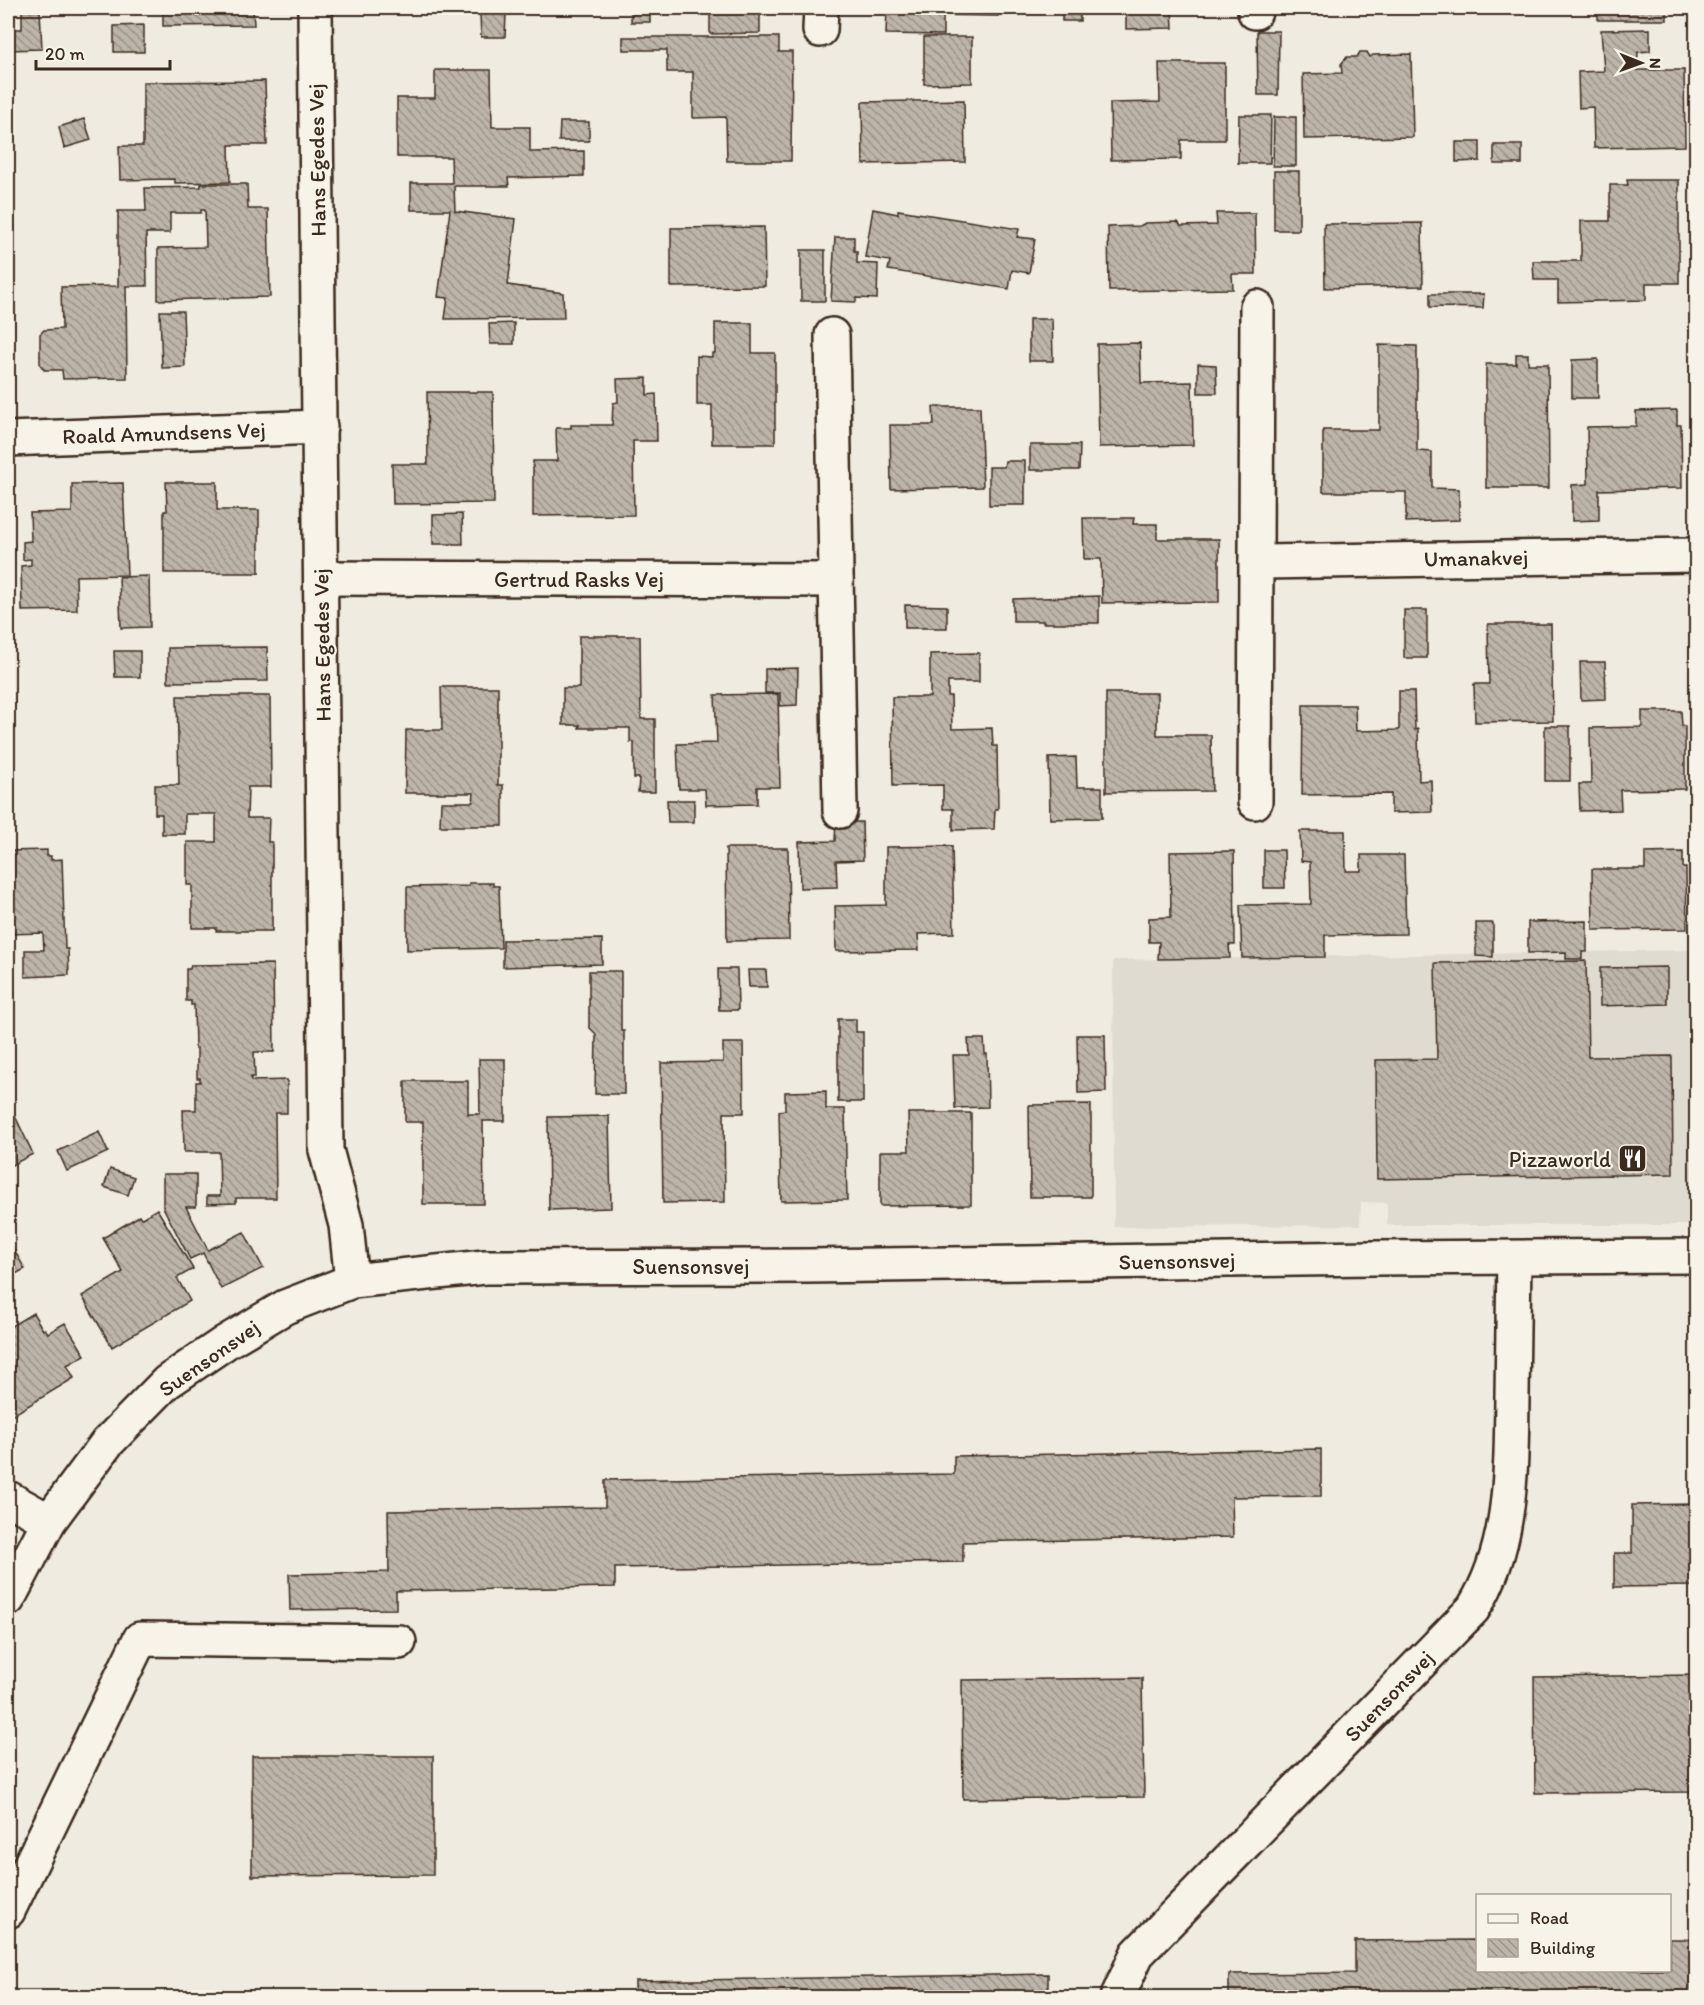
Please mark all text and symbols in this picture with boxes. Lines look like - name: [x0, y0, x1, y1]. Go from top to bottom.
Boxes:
- scale bar: [36, 33, 170, 71]
- north arrow: [1611, 33, 1671, 93]
- text: 20 m: [45, 43, 85, 65]
- text: N: [1646, 58, 1665, 69]
- street label: Hans Egedes Vej: [302, 83, 332, 237]
- street label: Roald Amundsens Vej: [62, 416, 266, 450]
- street label: Umanakvej: [1423, 544, 1529, 572]
- street label: Gertrud Rasks Vej: [494, 566, 664, 593]
- street label: Hans Egedes Vej: [307, 568, 337, 722]
- restaurant icon: Pizzaworld: [1616, 1143, 1648, 1175]
- place label: Pizzaworld: [1509, 1146, 1611, 1173]
- street label: Suensonsvej: [1118, 1246, 1236, 1276]
- street label: Suensonsvej: [633, 1253, 749, 1280]
- street label: Suensonsvej: [153, 1313, 265, 1403]
- street label: Suensonsvej: [1339, 1645, 1439, 1747]
- legend: [1476, 1894, 1671, 1972]
- text: Road: [1530, 1907, 1569, 1929]
- text: Building: [1530, 1937, 1596, 1959]

